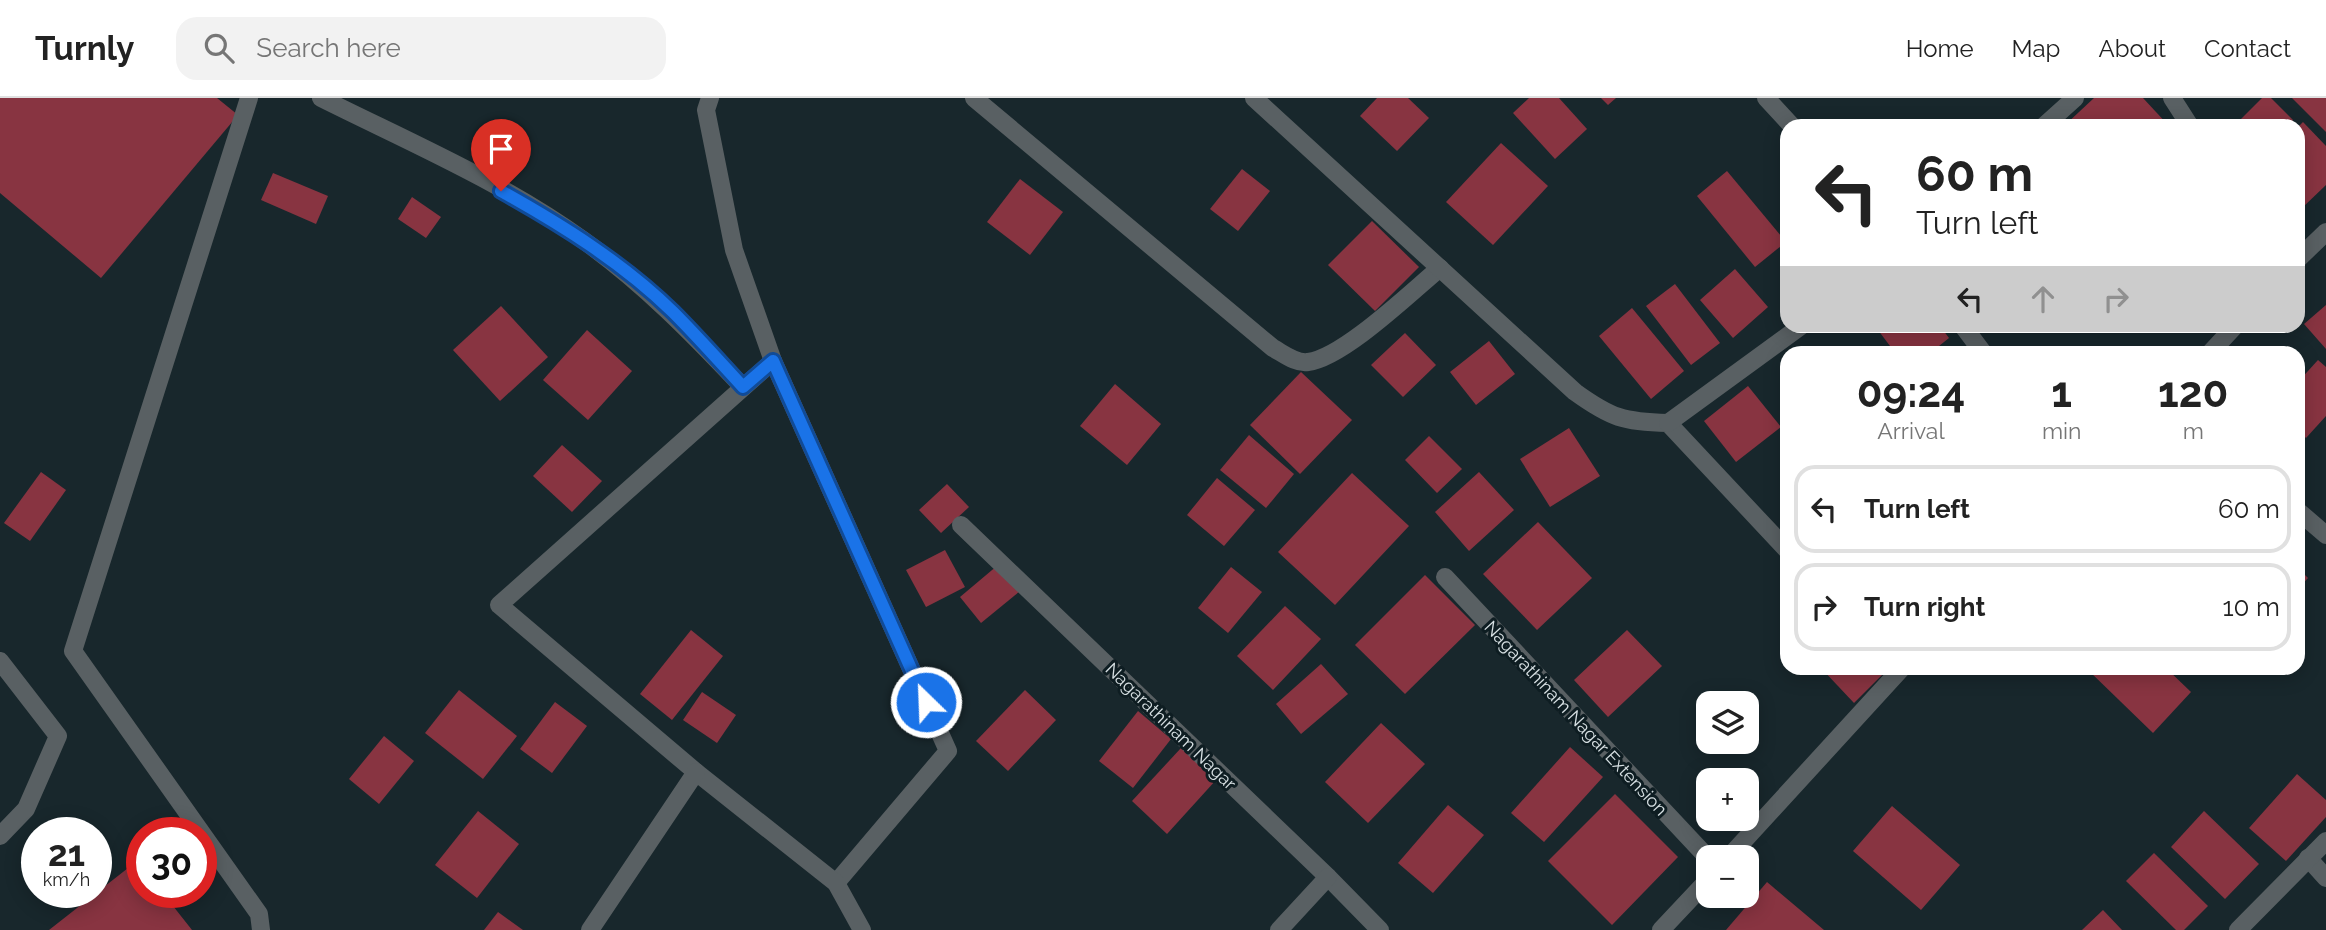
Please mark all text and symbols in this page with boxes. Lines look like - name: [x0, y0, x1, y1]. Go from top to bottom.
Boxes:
- search box: [176, 17, 666, 80]
- text: Turnly: [35, 29, 134, 68]
- icon: search: [200, 29, 238, 67]
- text: Search here: [256, 33, 401, 63]
- text: Home: [1906, 34, 1974, 63]
- text: Map: [2012, 34, 2060, 63]
- text: About: [2098, 34, 2166, 63]
- text: Contact: [2204, 34, 2291, 63]
- pin: [471, 119, 531, 191]
- icon: arrive: [482, 130, 520, 168]
- text: 60 m: [1916, 145, 2033, 202]
- icon: left: [1801, 147, 1892, 238]
- text: Turn left: [1916, 204, 2038, 241]
- icon: left: [1951, 280, 1989, 318]
- icon: ahead: [2024, 280, 2062, 318]
- icon: right: [2097, 280, 2135, 318]
- text: 09:24: [1857, 368, 1965, 417]
- text: 1: [2051, 368, 2072, 417]
- text: 120: [2158, 368, 2228, 417]
- text: Arrival: [1877, 417, 1945, 444]
- text: min: [2042, 417, 2081, 444]
- text: m: [2183, 417, 2204, 444]
- icon: left: [1805, 490, 1843, 528]
- text: Turn left: [1864, 494, 1970, 524]
- text: 60 m: [2218, 494, 2280, 524]
- icon: right: [1805, 588, 1843, 626]
- text: Turn right: [1864, 592, 1985, 622]
- text: 10 m: [2222, 592, 2280, 622]
- street label: Nagarathinam Nagar Extension: [1480, 616, 1672, 820]
- street label: Nagarathinam Nagar: [1101, 658, 1241, 794]
- position arrow: [889, 665, 963, 739]
- map controls: [1696, 691, 1759, 908]
- button: layers: [1696, 691, 1759, 754]
- button: +: [1696, 768, 1759, 831]
- speed limit sign: 30: [126, 817, 217, 908]
- text: 21: [48, 833, 85, 874]
- button: −: [1696, 845, 1759, 908]
- text: km/h: [43, 869, 90, 890]

